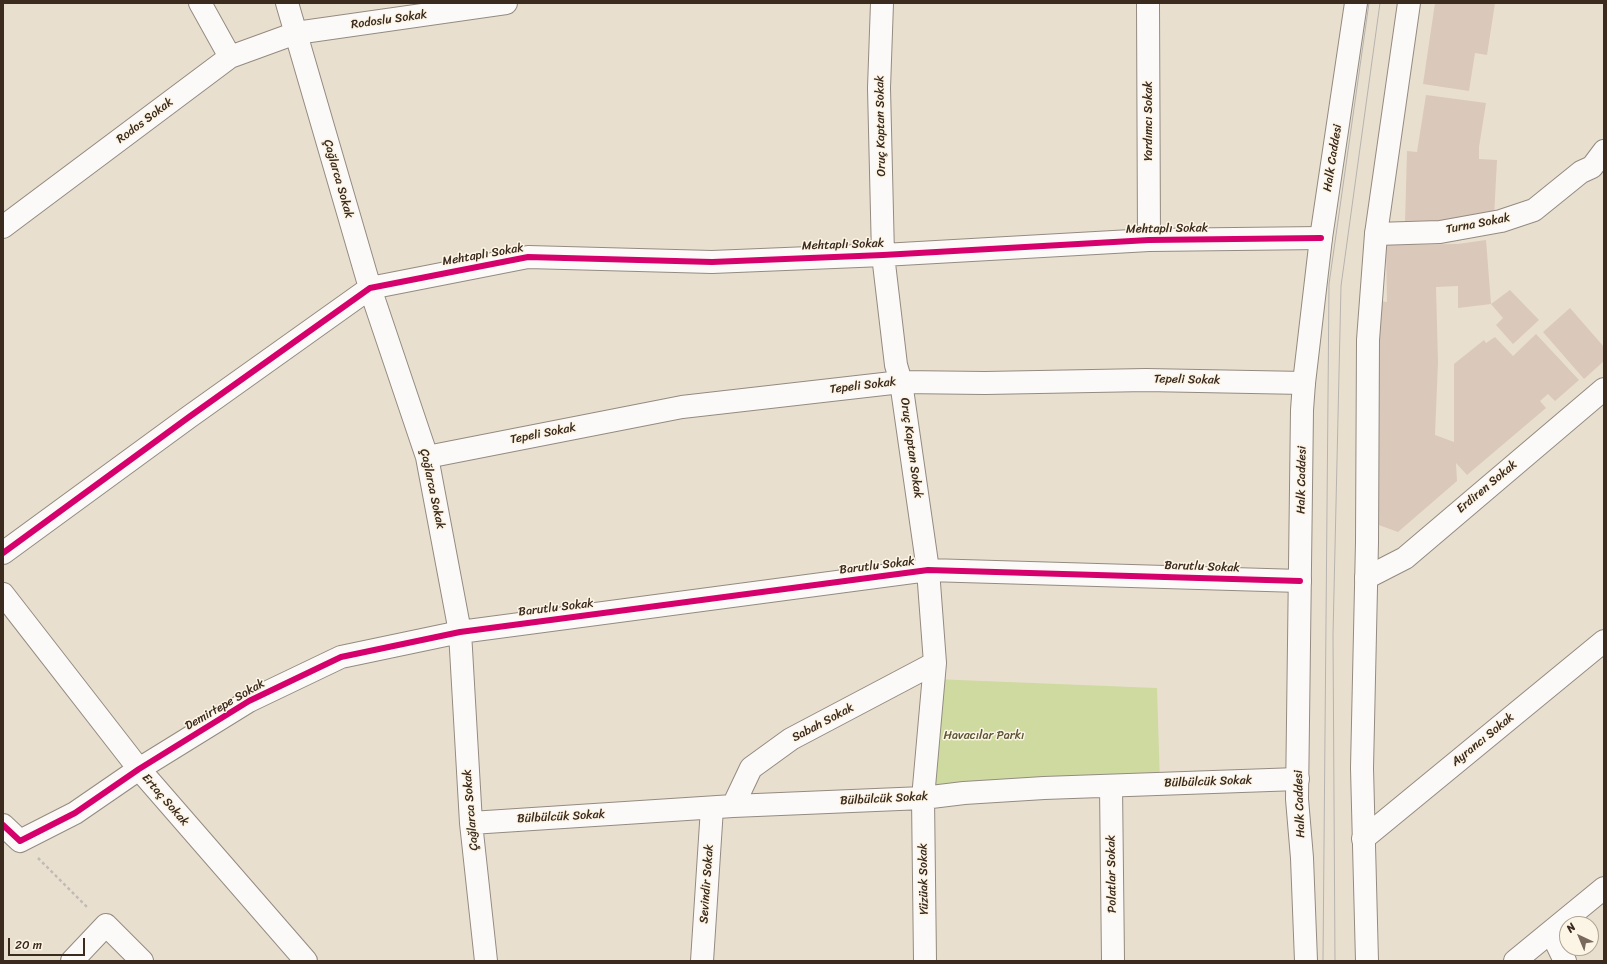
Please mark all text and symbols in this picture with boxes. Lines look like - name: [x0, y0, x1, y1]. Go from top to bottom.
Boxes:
- street label: Rodoslu Sokak: [350, 8, 428, 32]
- street label: Oruç Kaptan Sokak: [873, 75, 889, 177]
- street label: Yardımcı Sokak: [1142, 81, 1156, 161]
- street label: Rodos Sokak: [114, 95, 176, 147]
- street label: Halk Caddesi: [1321, 123, 1345, 193]
- street label: Çağlarca Sokak: [320, 138, 356, 220]
- street label: Turna Sokak: [1445, 211, 1511, 237]
- street label: Mehtaplı Sokak: [1126, 221, 1208, 237]
- street label: Mehtaplı Sokak: [802, 236, 884, 254]
- street label: Mehtaplı Sokak: [441, 241, 525, 269]
- street label: Tepeli Sokak: [1154, 372, 1220, 388]
- street label: Tepeli Sokak: [829, 375, 897, 397]
- street label: Oruç Kaptan Sokak: [897, 397, 925, 499]
- street label: Tepeli Sokak: [509, 421, 577, 447]
- street label: Halk Caddesi: [1294, 446, 1310, 514]
- street label: Çağlarca Sokak: [416, 448, 448, 530]
- street label: Erdiren Sokak: [1454, 458, 1520, 516]
- street label: Barutlu Sokak: [839, 554, 915, 578]
- street label: Barutlu Sokak: [1164, 558, 1240, 576]
- street label: Barutlu Sokak: [518, 596, 594, 620]
- street label: Demirtepe Sokak: [183, 676, 267, 734]
- street label: Sabah Sokak: [790, 701, 856, 745]
- street label: Ayrancı Sokak: [1449, 710, 1517, 770]
- park label: Havacılar Parkı: [944, 729, 1024, 743]
- street label: Çağlarca Sokak: [460, 769, 482, 851]
- street label: Halk Caddesi: [1292, 770, 1308, 838]
- street label: Ertaç Sokak: [138, 771, 192, 829]
- street label: Bülbülcük Sokak: [1164, 773, 1252, 791]
- street label: Bülbülcük Sokak: [840, 790, 928, 808]
- street label: Bülbülcük Sokak: [517, 808, 605, 826]
- street label: Polatlar Sokak: [1104, 835, 1120, 913]
- street label: Yüzüak Sokak: [916, 843, 932, 915]
- street label: Sevindir Sokak: [697, 844, 717, 924]
- north arrow: [1559, 916, 1599, 956]
- text: N: [1562, 918, 1580, 937]
- scale bar: [10, 930, 87, 956]
- text: 20 m: [15, 934, 42, 956]

